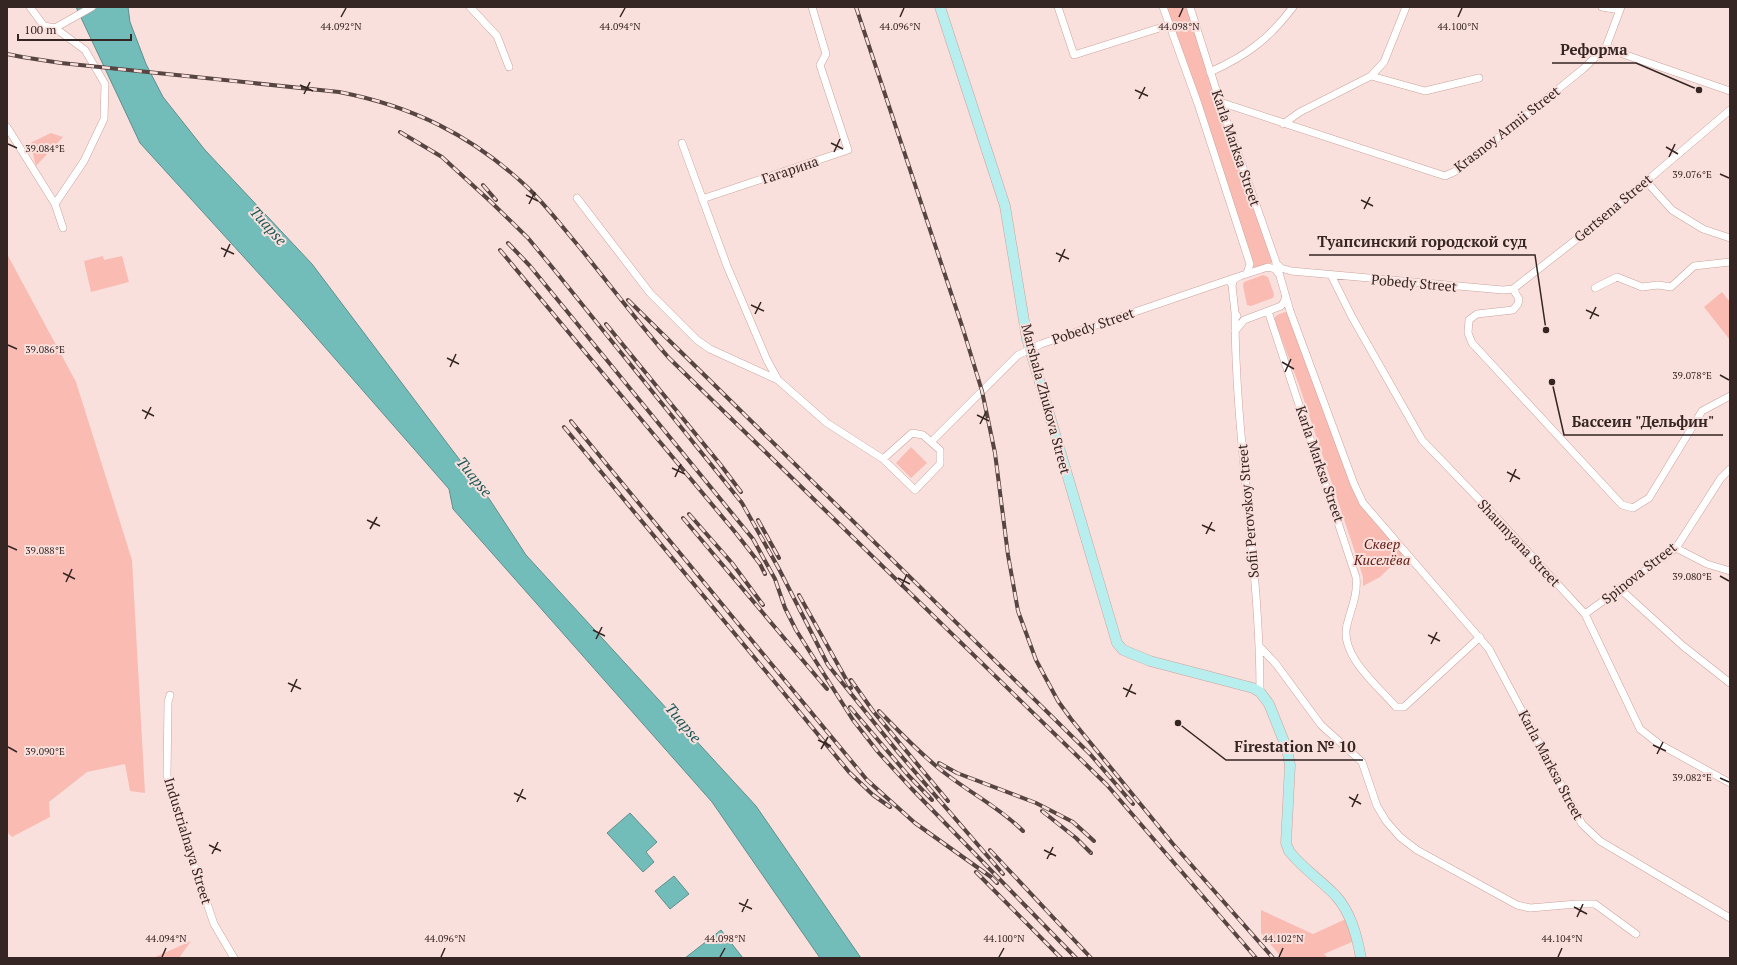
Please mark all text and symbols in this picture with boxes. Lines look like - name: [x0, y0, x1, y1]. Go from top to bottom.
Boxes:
- scale bar: [18, 16, 131, 42]
- text: 44.092°N: [321, 20, 362, 33]
- text: 44.094°N: [600, 20, 641, 33]
- text: 44.096°N: [880, 20, 921, 33]
- text: 44.098°N: [1159, 20, 1200, 33]
- text: 44.100°N: [1438, 20, 1479, 33]
- text: 100 m: [24, 22, 57, 37]
- callout: Реформа: [1552, 36, 1636, 63]
- text: Реформа: [1560, 39, 1628, 59]
- street label: Krasnoy Armii Street: [1450, 81, 1564, 176]
- street label: Karla Marksa Street: [1208, 87, 1266, 209]
- text: 39.084°E: [25, 142, 65, 155]
- street label: Гагарина: [759, 151, 821, 188]
- text: 39.076°E: [1672, 168, 1712, 181]
- street label: Gertsena Street: [1570, 169, 1656, 246]
- water label: Tuapse: [246, 201, 292, 249]
- callout: Туапсинский городской суд: [1309, 228, 1535, 255]
- text: Туапсинский городской суд: [1317, 231, 1527, 251]
- street label: Pobedy Street: [1370, 269, 1458, 296]
- street label: Pobedy Street: [1049, 302, 1137, 348]
- street label: Marshala Zhukova Street: [1017, 322, 1076, 477]
- text: 39.086°E: [25, 343, 65, 356]
- text: 39.078°E: [1672, 369, 1712, 382]
- street label: Karla Marksa Street: [1292, 403, 1350, 525]
- callout: Бассеин "Дельфин": [1564, 408, 1723, 435]
- text: Бассеин "Дельфин": [1572, 411, 1714, 431]
- street label: Sofii Perovskoy Street: [1232, 442, 1263, 579]
- water label: Tuapse: [452, 452, 497, 501]
- street label: Shaumyana Street: [1474, 495, 1565, 591]
- park label: Сквер Киселёва: [1353, 534, 1410, 569]
- street label: Spinova Street: [1597, 537, 1681, 608]
- text: 39.088°E: [25, 544, 65, 557]
- text: 39.080°E: [1672, 570, 1712, 583]
- water label: Tuapse: [661, 698, 706, 747]
- street label: Karla Marksa Street: [1514, 707, 1589, 824]
- callout: Firestation № 10: [1226, 733, 1363, 760]
- text: Firestation № 10: [1234, 736, 1356, 756]
- text: 39.090°E: [25, 745, 65, 758]
- text: 39.082°E: [1672, 771, 1712, 784]
- street label: Industrialnaya Street: [160, 775, 217, 907]
- text: 44.094°N: [146, 932, 187, 945]
- text: 44.096°N: [425, 932, 466, 945]
- text: 44.098°N: [705, 932, 746, 945]
- text: 44.100°N: [984, 932, 1025, 945]
- text: 44.102°N: [1263, 932, 1304, 945]
- text: 44.104°N: [1542, 932, 1583, 945]

